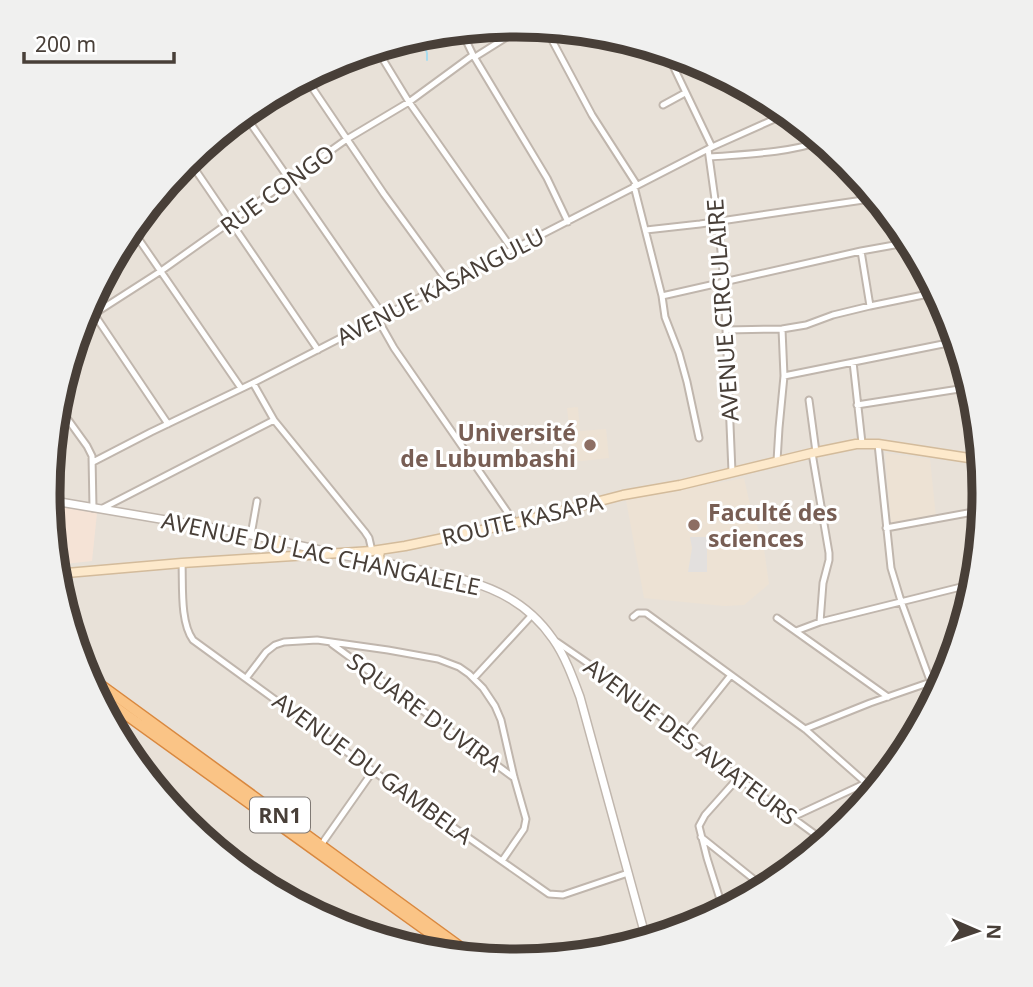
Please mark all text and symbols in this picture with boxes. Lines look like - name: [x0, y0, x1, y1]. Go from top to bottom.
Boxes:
- scale bar: [24, 21, 175, 65]
- text: 200 m: [35, 30, 96, 58]
- street label: RUE CONGO: [213, 137, 341, 241]
- street label: AVENUE CIRCULAIRE: [698, 198, 746, 422]
- street label: AVENUE KASANGULU: [331, 220, 549, 352]
- place label: Université de Lubumbashi: [400, 416, 576, 474]
- marker: Université de Lubumbashi: [582, 437, 598, 453]
- street label: ROUTE KASAPA: [438, 485, 606, 553]
- place label: Faculté des sciences: [708, 496, 838, 554]
- street label: AVENUE DU LAC CHANGALELE: [159, 504, 483, 602]
- marker: Faculté des sciences: [686, 517, 702, 533]
- street label: SQUARE D'UVIRA: [341, 645, 509, 779]
- street label: AVENUE DES AVIATEURS: [578, 650, 804, 832]
- street label: AVENUE DU GAMBELA: [267, 685, 480, 852]
- road number: RN1: [250, 798, 310, 832]
- north arrow: [942, 896, 1012, 966]
- text: N: [981, 923, 1007, 940]

